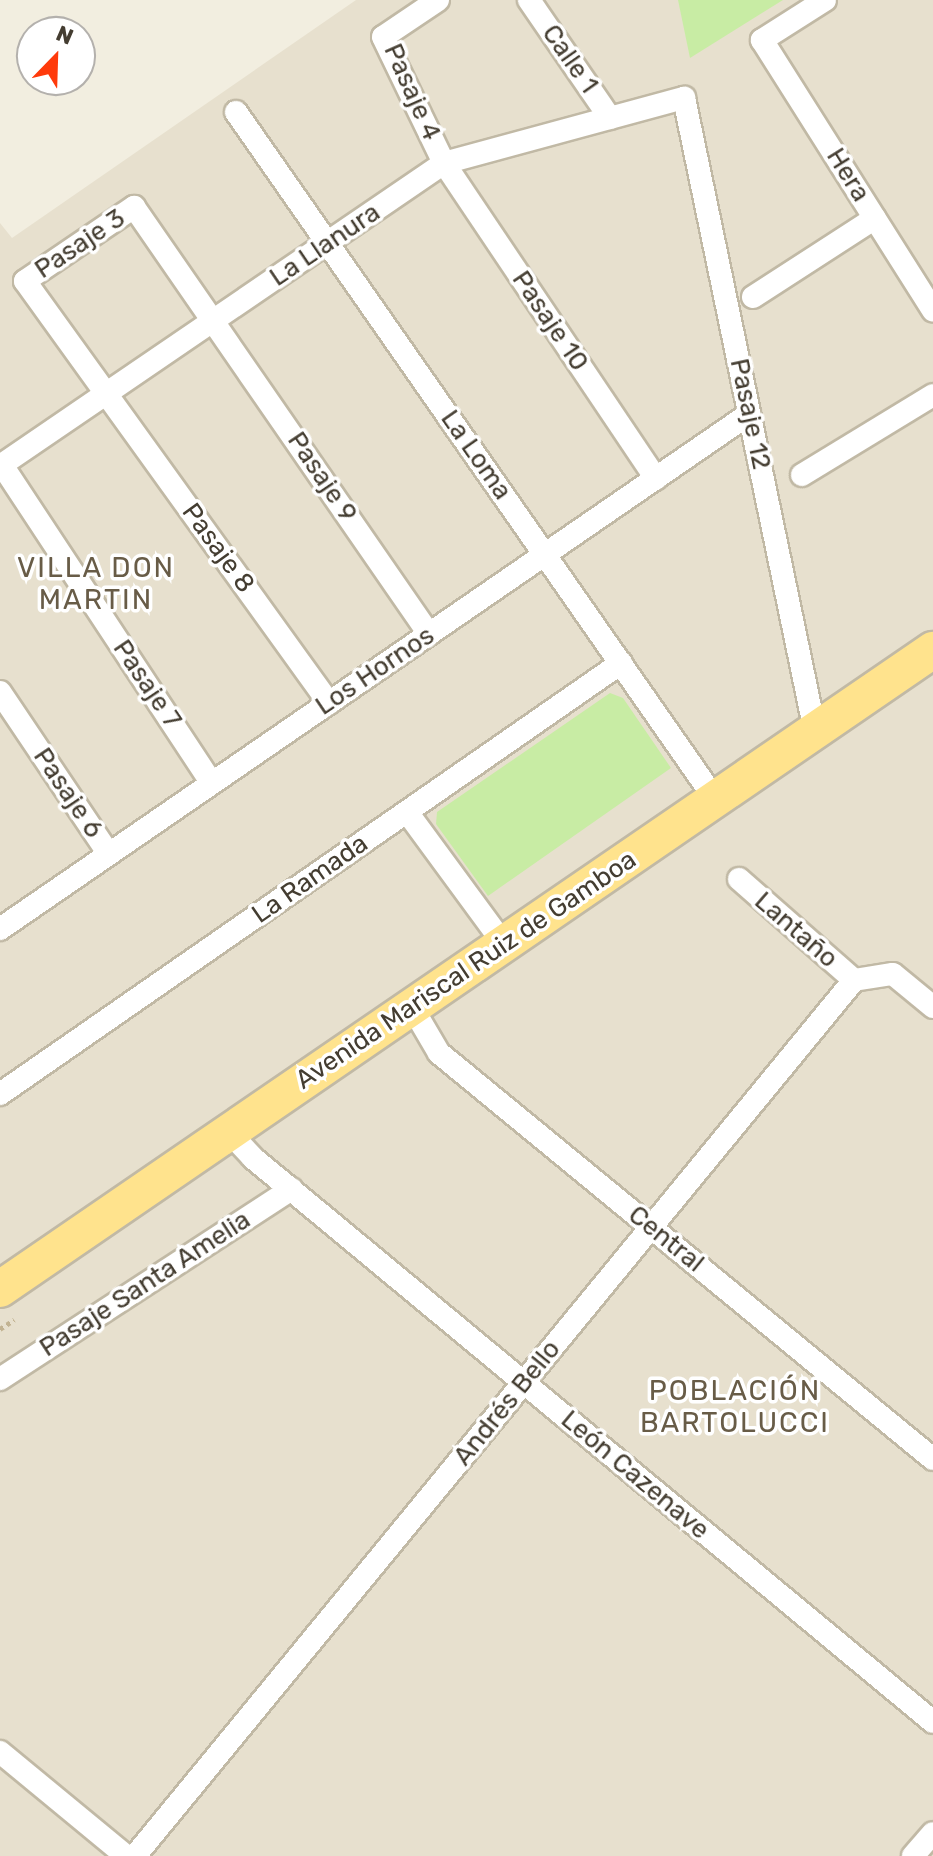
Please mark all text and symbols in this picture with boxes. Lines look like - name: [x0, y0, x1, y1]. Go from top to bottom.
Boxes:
- north arrow: [16, 16, 96, 96]
- street label: Calle 1: [535, 19, 605, 99]
- text: N: [52, 20, 77, 51]
- street label: Pasaje 4: [377, 39, 447, 145]
- street label: Hera: [820, 143, 876, 207]
- street label: La Llanura: [264, 197, 386, 293]
- street label: Pasaje 3: [29, 203, 131, 285]
- street label: Pasaje 10: [505, 265, 595, 377]
- street label: Pasaje 12: [723, 356, 777, 472]
- street label: La Loma: [434, 404, 518, 506]
- street label: Pasaje 9: [281, 426, 363, 528]
- street label: Pasaje 8: [175, 497, 261, 599]
- district label: VILLA DON MARTIN: [17, 551, 175, 617]
- street label: Los Hornos: [310, 620, 440, 722]
- street label: Pasaje 7: [106, 634, 188, 734]
- street label: Pasaje 6: [27, 742, 109, 844]
- street label: La Ramada: [246, 828, 374, 930]
- street label: Avenida Mariscal Ruiz de Gamboa: [290, 844, 642, 1096]
- street label: Lantaño: [748, 886, 844, 974]
- street label: Central: [622, 1199, 710, 1279]
- street label: Pasaje Santa Amelia: [34, 1204, 256, 1364]
- street label: Andrés Bello: [447, 1334, 567, 1472]
- district label: POBLACIÓN BARTOLUCCI: [640, 1374, 830, 1440]
- street label: León Cazenave: [555, 1404, 715, 1546]

